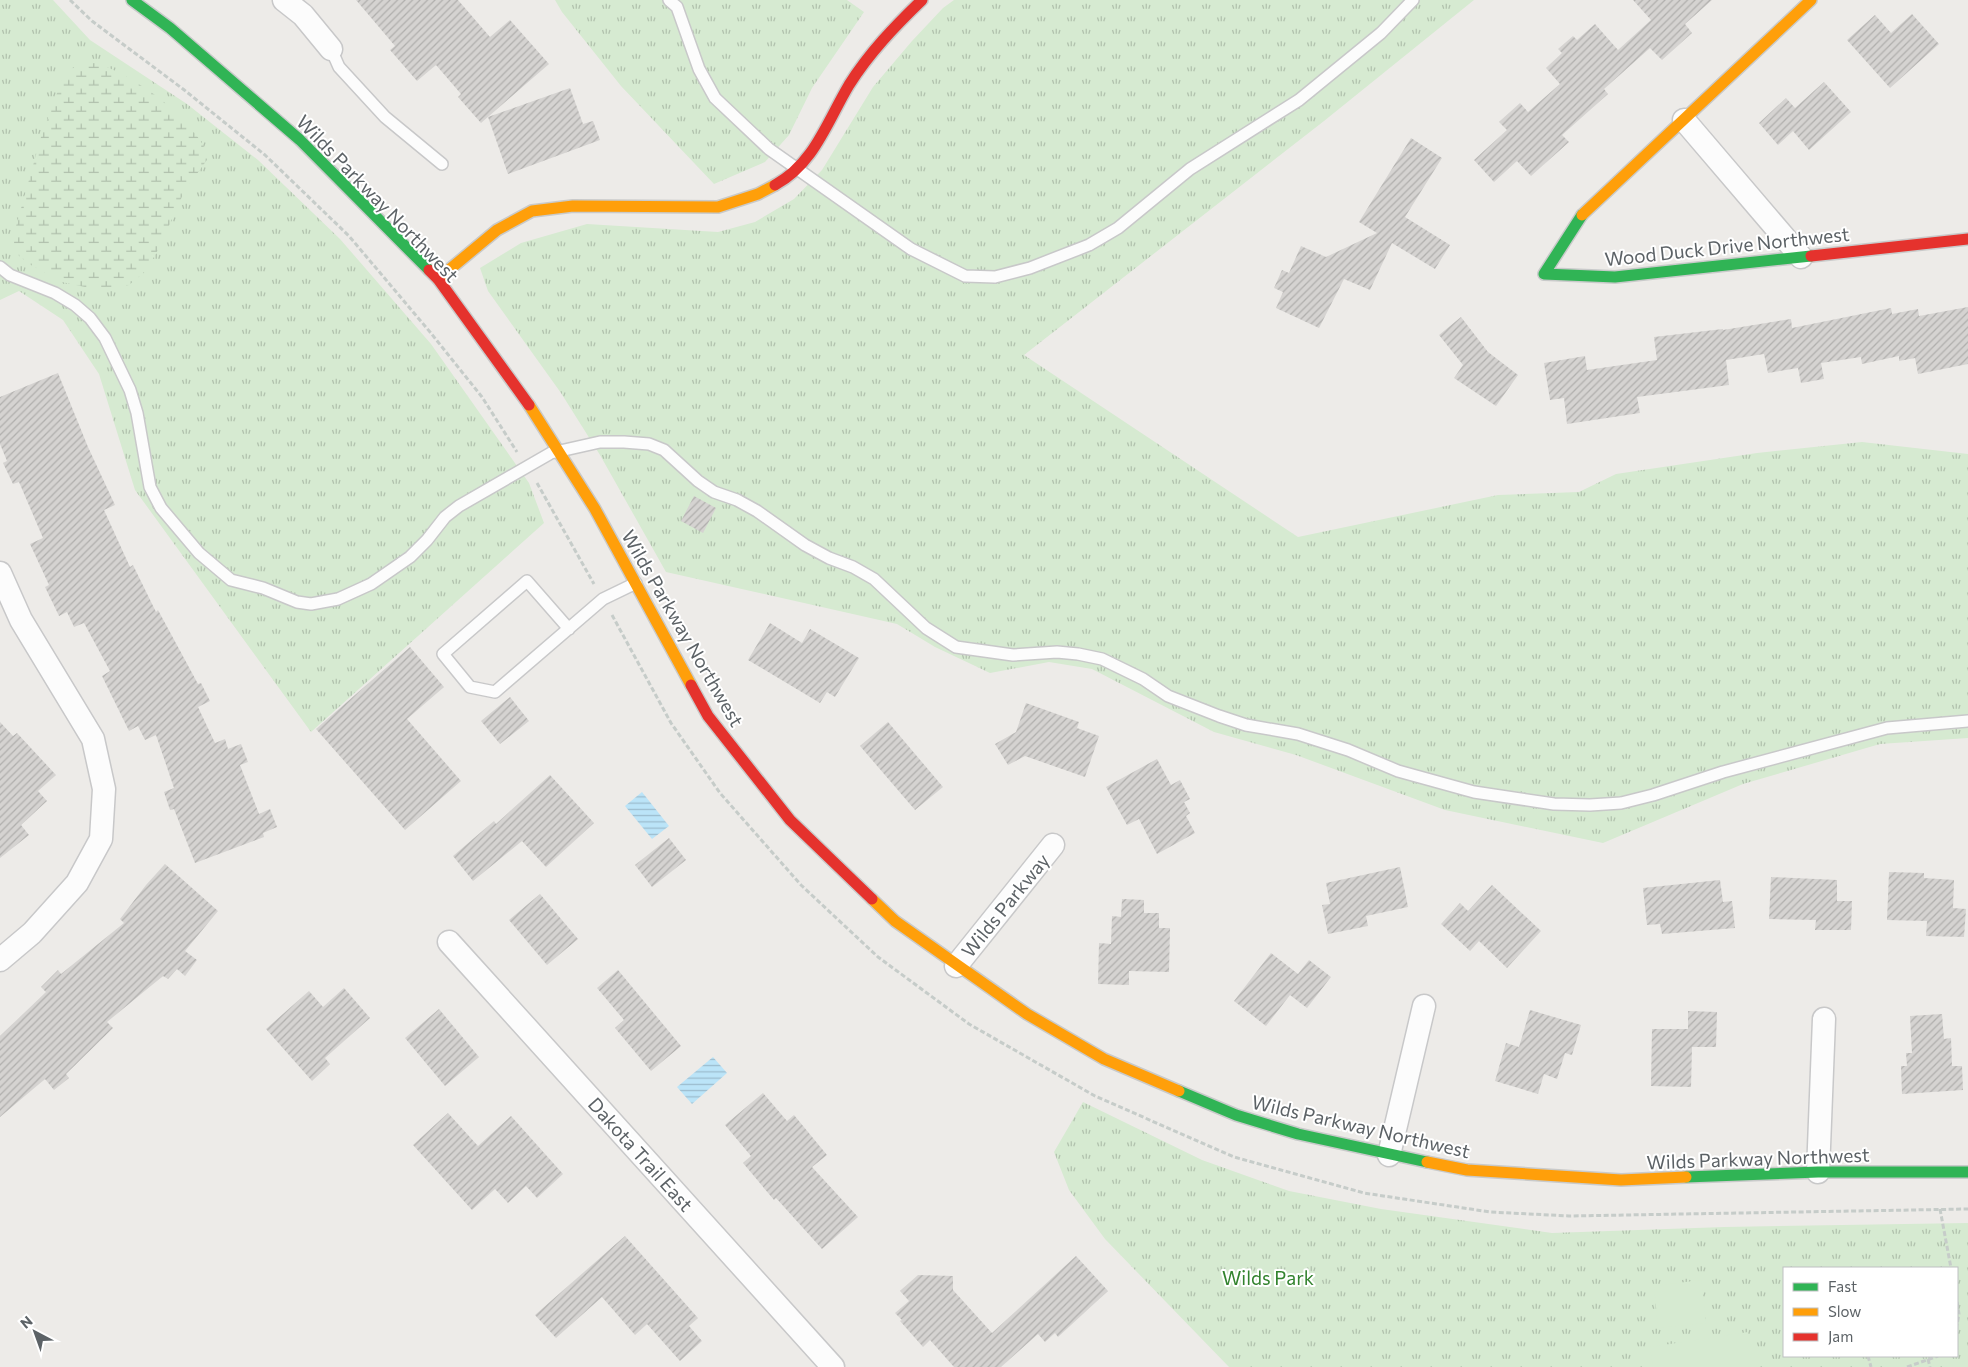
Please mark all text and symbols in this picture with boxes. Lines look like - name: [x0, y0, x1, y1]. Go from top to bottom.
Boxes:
- street label: Wilds Parkway Northwest: [292, 110, 464, 286]
- street label: Wood Duck Drive Northwest: [1604, 222, 1851, 270]
- street label: Wilds Parkway Northwest: [617, 526, 749, 731]
- street label: Wilds Parkway: [956, 848, 1054, 961]
- street label: Wilds Parkway Northwest: [1250, 1090, 1473, 1162]
- street label: Dakota Trail East: [584, 1092, 698, 1216]
- street label: Wilds Parkway Northwest: [1646, 1143, 1870, 1173]
- park label: Wilds Park: [1222, 1266, 1314, 1289]
- legend: [1783, 1267, 1958, 1357]
- text: Fast: [1828, 1277, 1857, 1295]
- text: Slow: [1828, 1302, 1861, 1320]
- north arrow: [10, 1307, 60, 1357]
- text: N: [17, 1312, 36, 1332]
- text: Jam: [1828, 1327, 1853, 1345]

